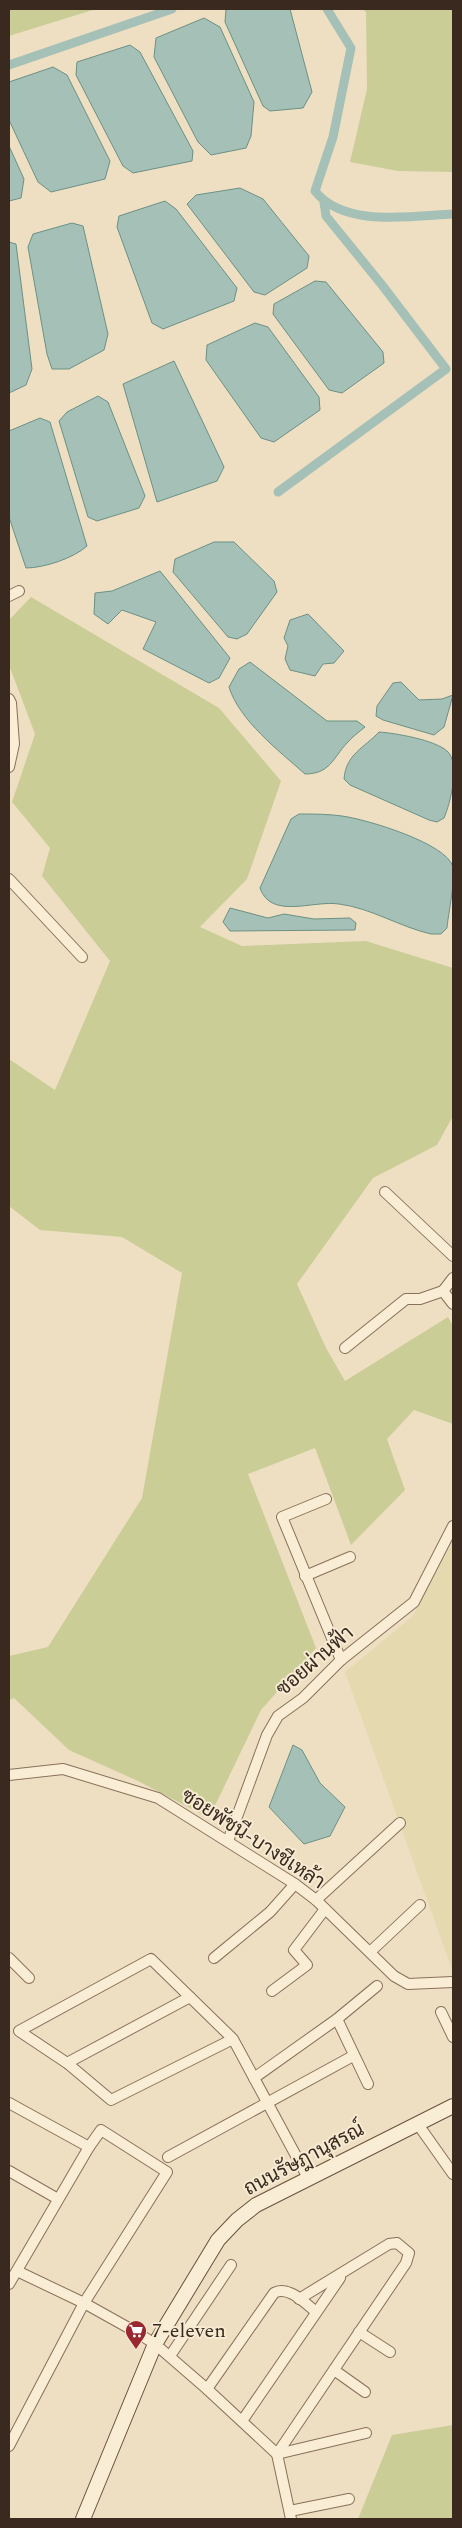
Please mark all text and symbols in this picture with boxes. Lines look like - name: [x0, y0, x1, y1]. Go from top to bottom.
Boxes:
- street label: ซอยผ่านฟ้า: [270, 1619, 360, 1703]
- street label: ซอยพัชนี-บางชีเหล้า: [175, 1781, 331, 1897]
- street label: ถนนรัษฎานุสรณ์: [238, 2115, 370, 2203]
- place label: 7-eleven: [152, 2316, 226, 2346]
- supermarket icon: 7-eleven: [124, 2319, 148, 2350]

